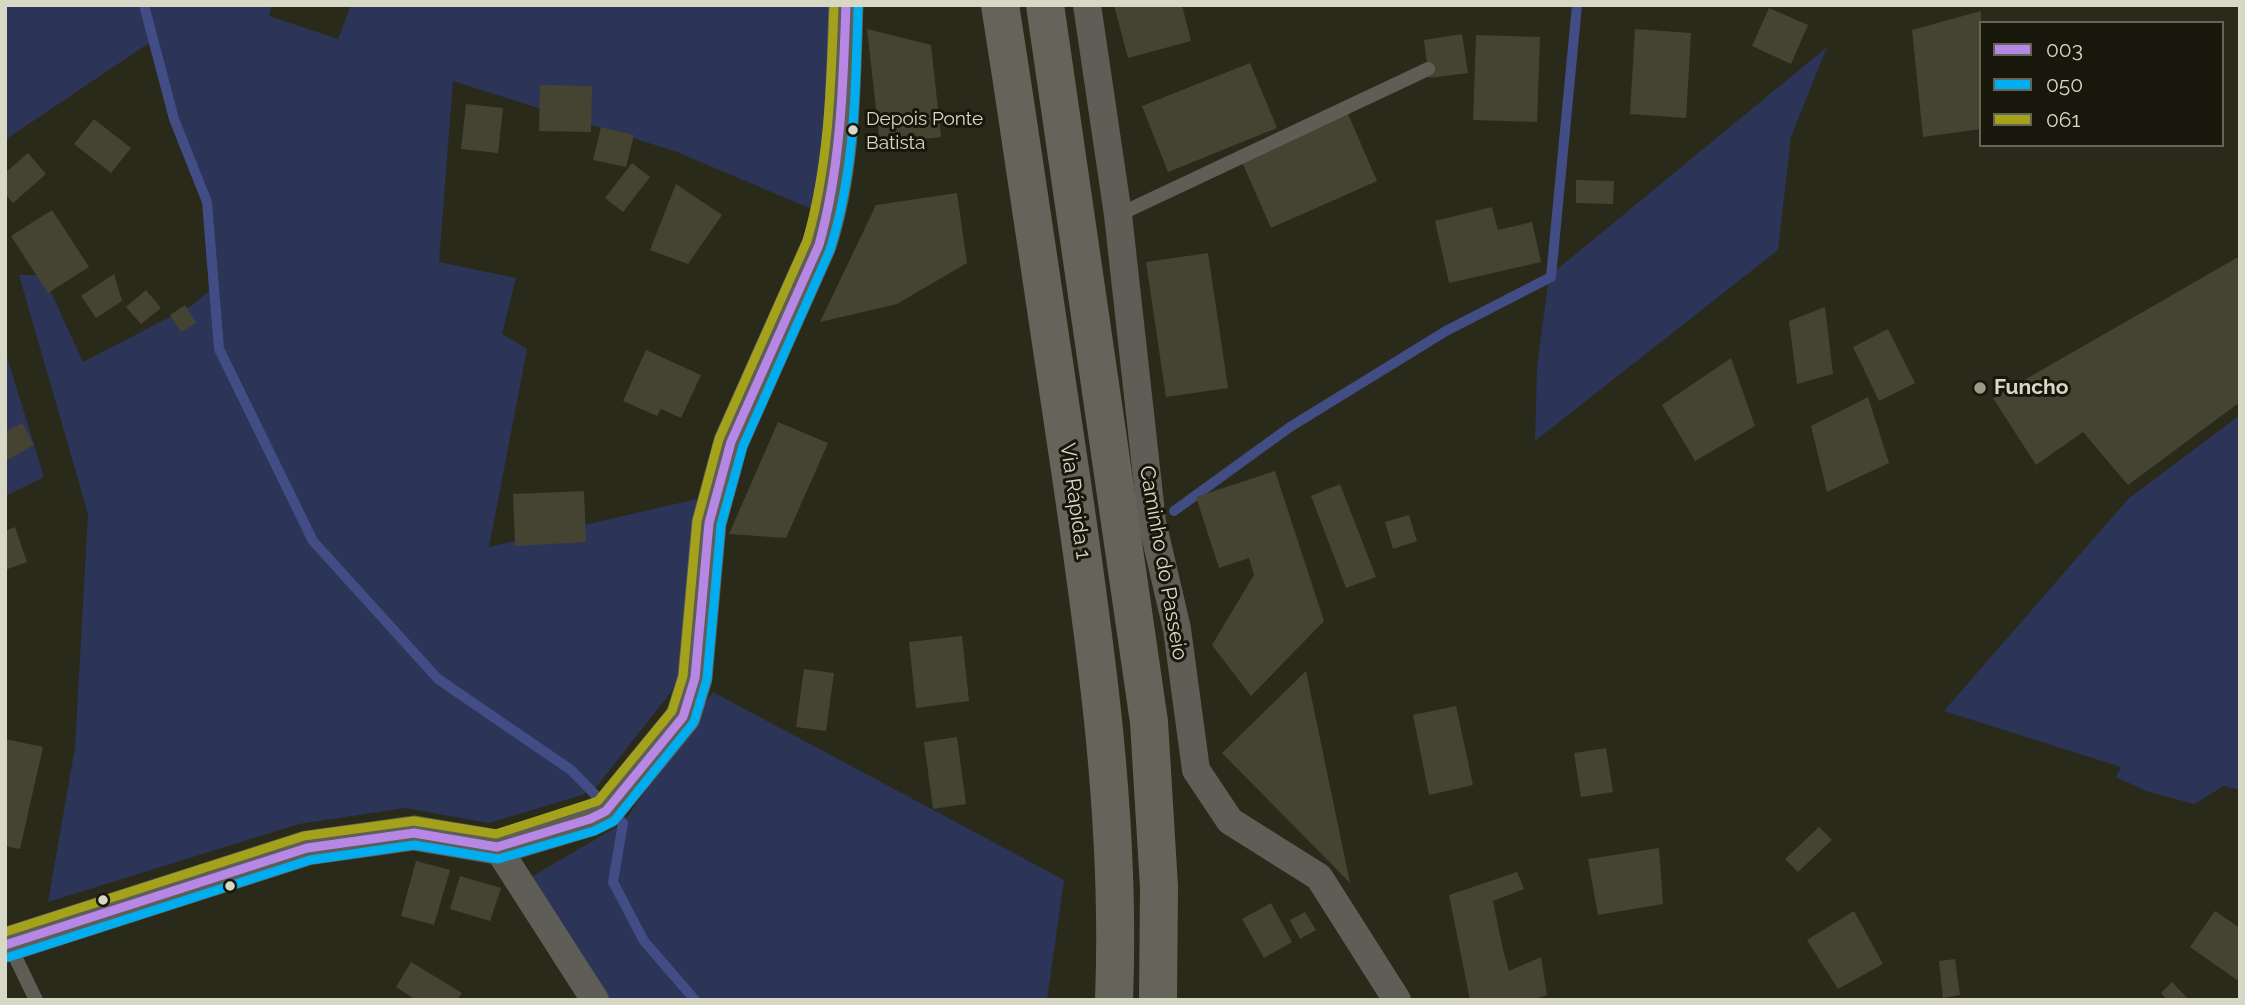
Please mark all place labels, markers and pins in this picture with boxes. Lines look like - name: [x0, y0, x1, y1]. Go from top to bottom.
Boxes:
- place label: Depois Ponte Batista: [866, 108, 983, 152]
- marker: Depois Ponte Batista: [846, 123, 860, 137]
- place label: Funcho: [1994, 375, 2069, 401]
- marker: Funcho: [1972, 380, 1988, 396]
- unlabelled marker: [223, 879, 237, 893]
- unlabelled marker: [96, 893, 110, 907]

